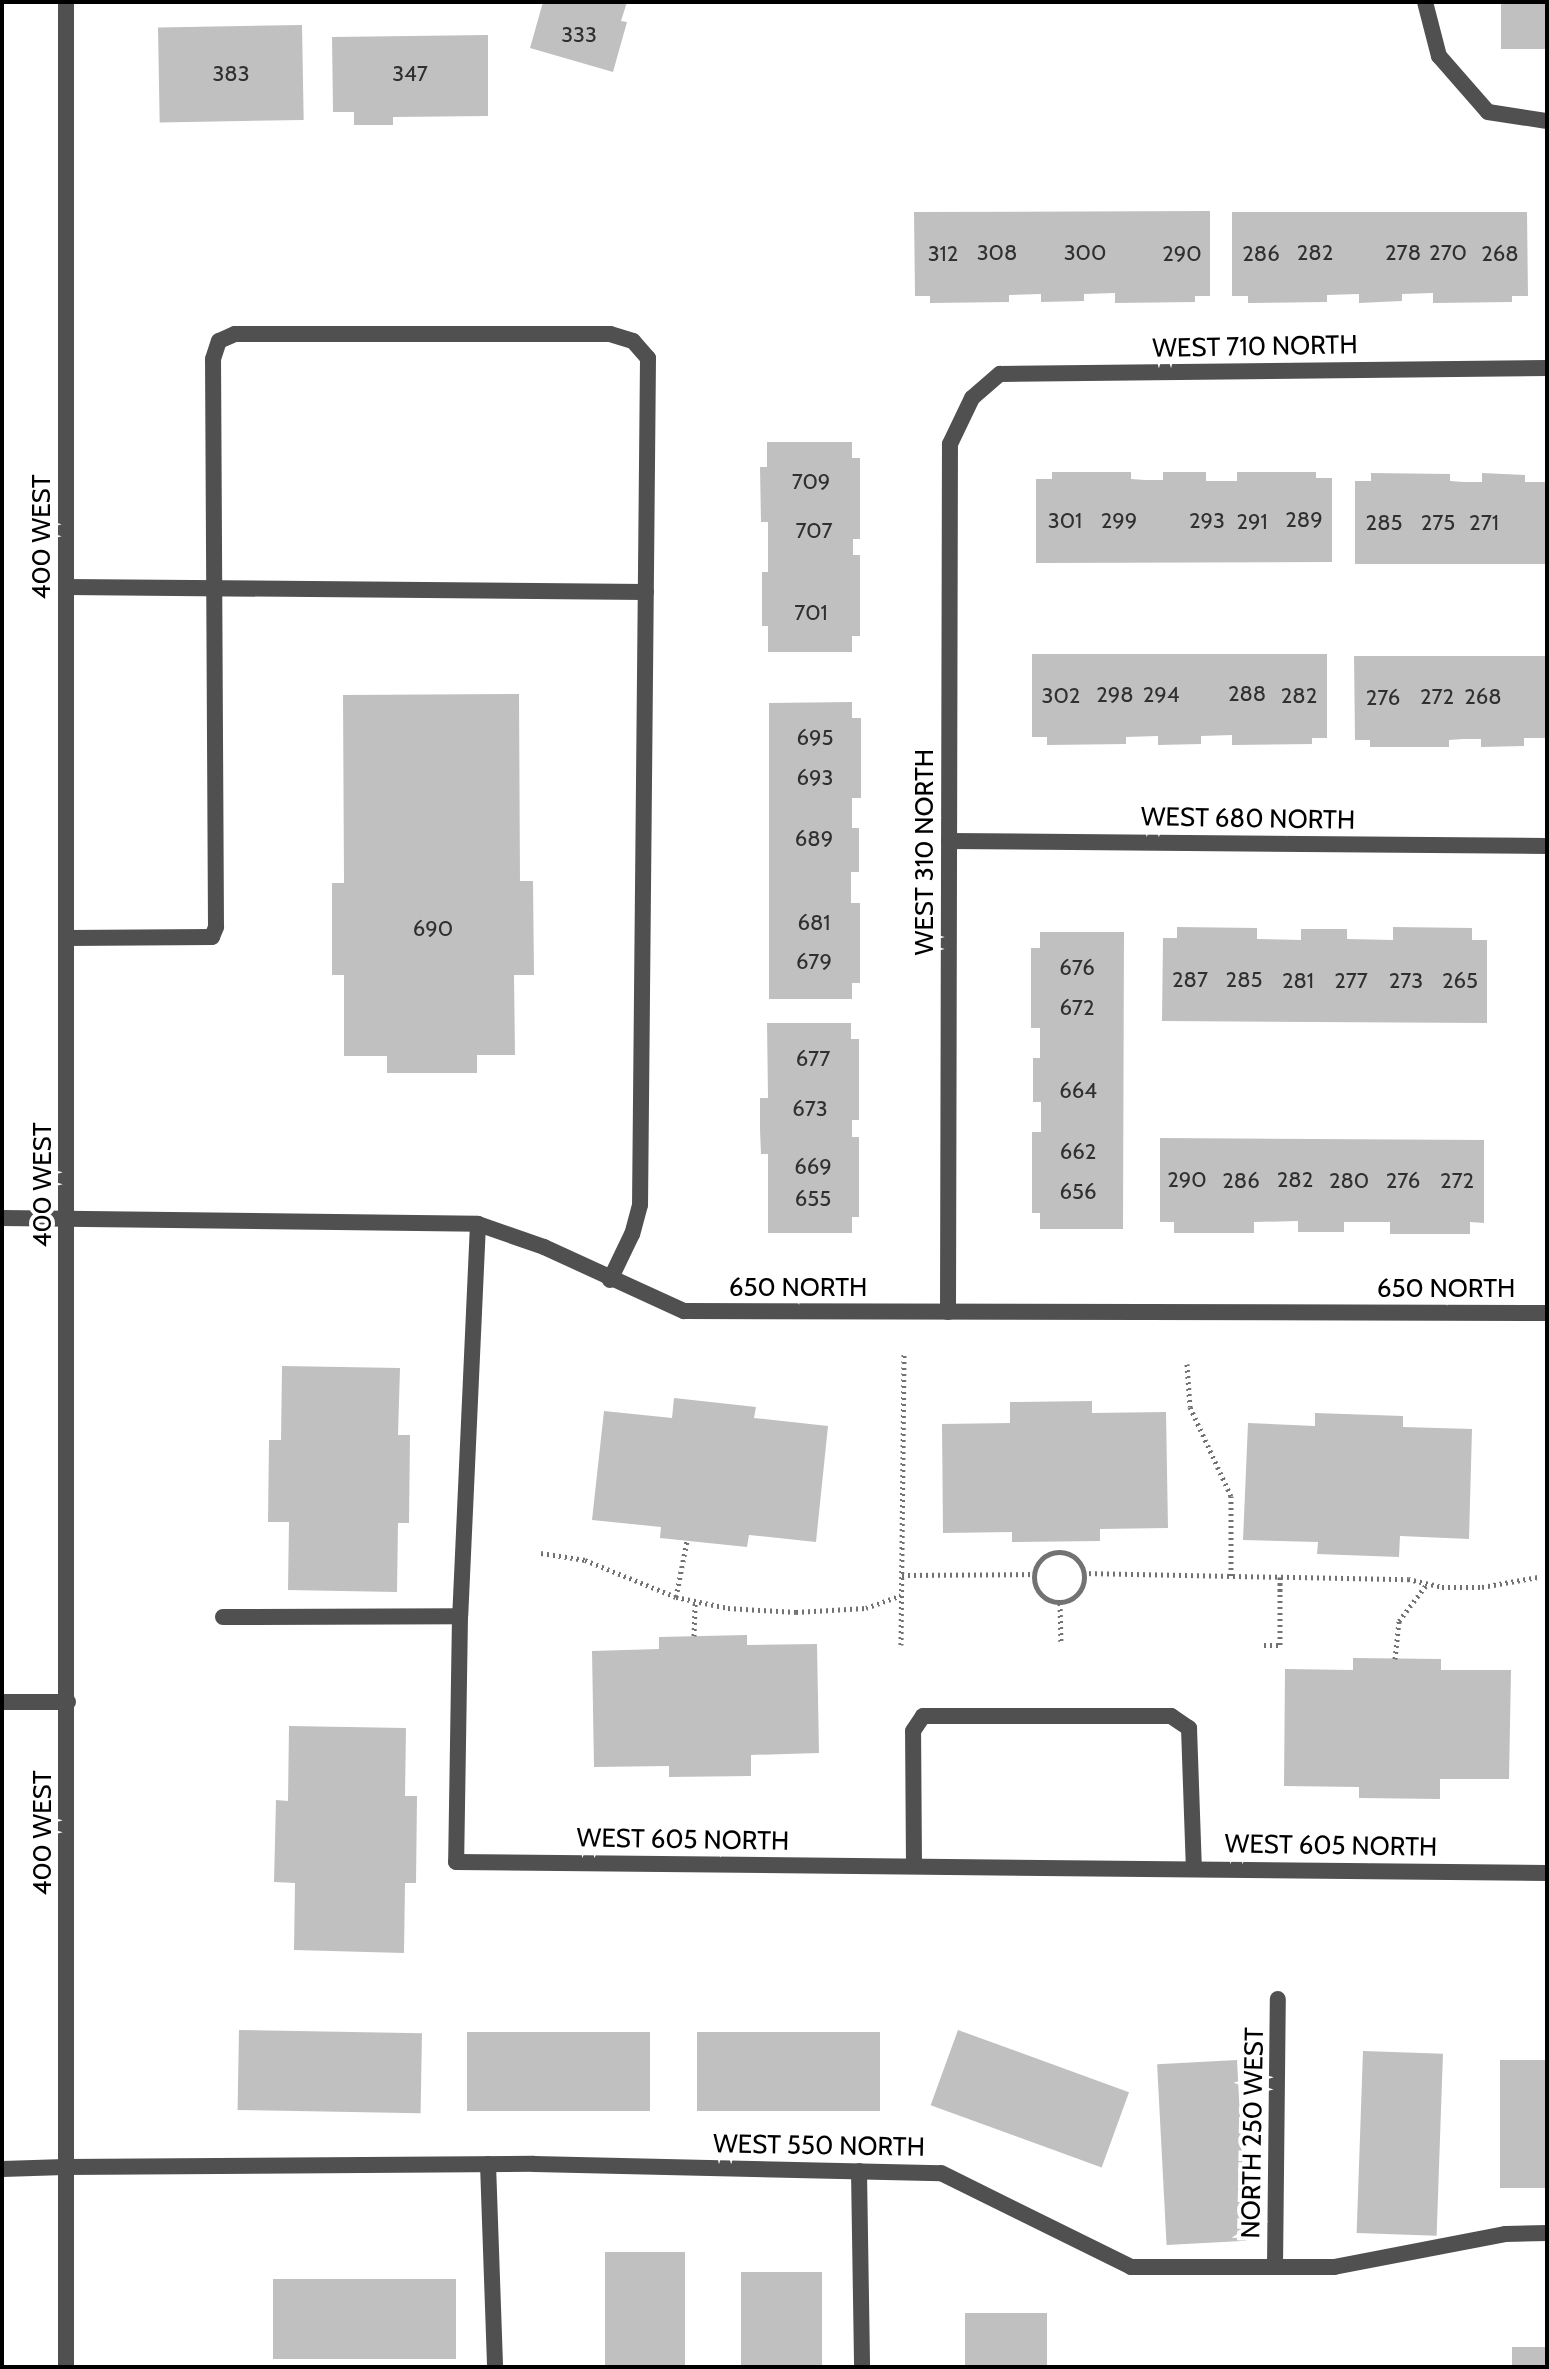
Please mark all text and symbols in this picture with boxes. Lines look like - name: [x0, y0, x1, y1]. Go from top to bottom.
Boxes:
- house number: 333: [561, 22, 597, 48]
- house number: 383: [212, 61, 250, 87]
- house number: 347: [392, 61, 428, 87]
- house number: 308: [977, 240, 1017, 266]
- house number: 300: [1064, 240, 1106, 266]
- house number: 282: [1297, 240, 1333, 266]
- house number: 278: [1385, 240, 1421, 266]
- house number: 270: [1429, 240, 1467, 266]
- house number: 312: [928, 241, 958, 267]
- house number: 290: [1162, 241, 1202, 267]
- house number: 286: [1242, 241, 1280, 267]
- house number: 268: [1481, 241, 1519, 267]
- street label: WEST 710 NORTH: [1152, 330, 1358, 364]
- house number: 709: [792, 469, 830, 495]
- street label: 400 WEST: [26, 474, 58, 600]
- house number: 289: [1285, 507, 1323, 533]
- house number: 301: [1048, 508, 1082, 534]
- house number: 299: [1101, 508, 1137, 534]
- house number: 293: [1189, 508, 1225, 534]
- house number: 291: [1236, 509, 1268, 535]
- house number: 285: [1366, 510, 1402, 536]
- house number: 275: [1421, 510, 1455, 536]
- house number: 271: [1469, 510, 1499, 536]
- house number: 707: [795, 518, 833, 544]
- house number: 701: [794, 600, 828, 626]
- house number: 288: [1228, 681, 1266, 707]
- house number: 298: [1096, 682, 1134, 708]
- house number: 294: [1143, 682, 1179, 708]
- house number: 302: [1042, 683, 1080, 709]
- house number: 282: [1281, 683, 1317, 709]
- house number: 272: [1420, 684, 1454, 710]
- house number: 268: [1464, 684, 1502, 710]
- house number: 276: [1366, 685, 1400, 711]
- house number: 695: [797, 725, 833, 751]
- street label: WEST 310 NORTH: [909, 749, 941, 955]
- house number: 693: [797, 765, 833, 791]
- street label: WEST 680 NORTH: [1141, 802, 1355, 836]
- house number: 689: [795, 826, 833, 852]
- house number: 681: [798, 910, 830, 936]
- house number: 690: [413, 916, 453, 942]
- house number: 679: [796, 949, 832, 975]
- house number: 676: [1059, 955, 1095, 981]
- house number: 287: [1172, 967, 1208, 993]
- house number: 285: [1226, 967, 1262, 993]
- house number: 281: [1282, 968, 1314, 994]
- house number: 277: [1334, 968, 1368, 994]
- house number: 273: [1389, 968, 1423, 994]
- house number: 265: [1442, 968, 1478, 994]
- house number: 672: [1060, 995, 1094, 1021]
- house number: 677: [796, 1046, 830, 1072]
- house number: 664: [1059, 1078, 1097, 1104]
- house number: 673: [792, 1096, 828, 1122]
- street label: 400 WEST: [27, 1122, 59, 1248]
- house number: 662: [1060, 1139, 1096, 1165]
- house number: 669: [794, 1154, 832, 1180]
- house number: 290: [1167, 1167, 1207, 1193]
- house number: 282: [1277, 1167, 1313, 1193]
- house number: 286: [1222, 1168, 1260, 1194]
- house number: 280: [1329, 1168, 1369, 1194]
- house number: 276: [1386, 1168, 1420, 1194]
- house number: 272: [1440, 1168, 1474, 1194]
- house number: 656: [1060, 1179, 1096, 1205]
- house number: 655: [795, 1186, 831, 1212]
- street label: 650 NORTH: [729, 1272, 867, 1304]
- street label: 650 NORTH: [1377, 1273, 1515, 1305]
- street label: 400 WEST: [27, 1770, 59, 1896]
- street label: WEST 605 NORTH: [576, 1823, 790, 1857]
- street label: WEST 605 NORTH: [1224, 1829, 1438, 1863]
- street label: NORTH 250 WEST: [1236, 2027, 1270, 2239]
- street label: WEST 550 NORTH: [713, 2129, 925, 2163]

